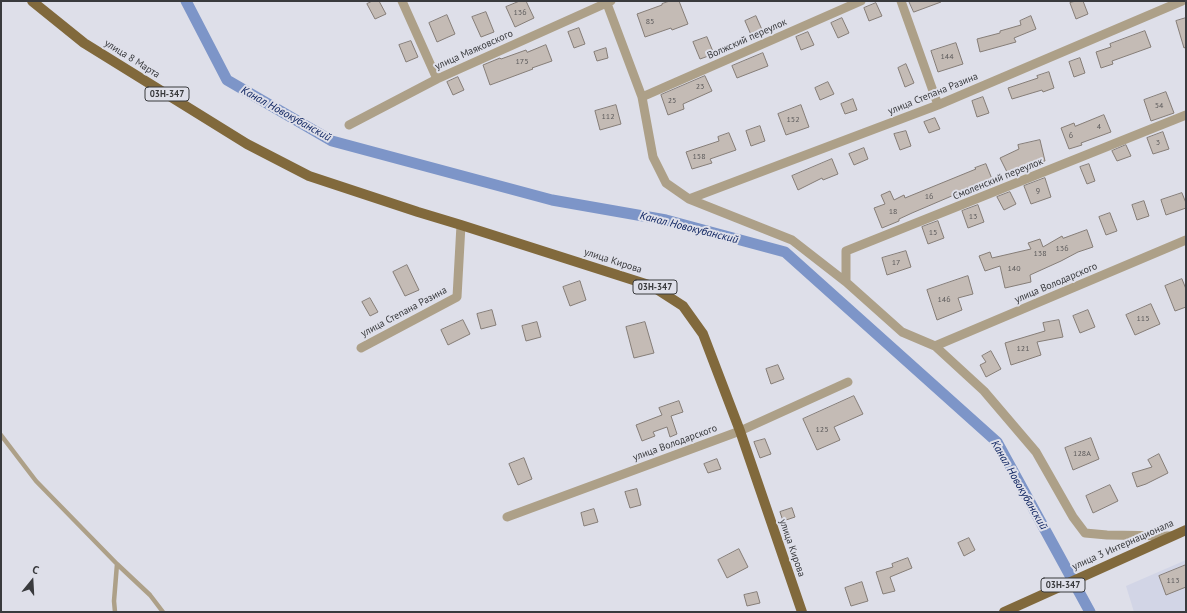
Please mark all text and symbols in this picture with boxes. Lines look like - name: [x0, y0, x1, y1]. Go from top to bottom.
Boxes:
- house number: 136: [513, 8, 527, 18]
- street label: Волжский переулок: [705, 16, 789, 62]
- house number: 85: [646, 17, 654, 27]
- street label: улица Маяковского: [433, 27, 515, 73]
- street label: улица 8 Марта: [102, 37, 162, 81]
- house number: 144: [940, 52, 954, 62]
- house number: 175: [515, 57, 529, 67]
- street label: улица Степана Разина: [886, 70, 980, 118]
- house number: 23: [696, 82, 704, 92]
- water label: Канал Новокубанский: [239, 84, 333, 144]
- road number: 03Н-347: [145, 87, 189, 101]
- house number: 25: [668, 96, 676, 106]
- house number: 54: [1155, 101, 1163, 111]
- house number: 112: [601, 112, 615, 122]
- house number: 152: [786, 115, 800, 125]
- house number: 4: [1097, 122, 1101, 132]
- house number: 6: [1069, 131, 1073, 141]
- house number: 3: [1156, 138, 1160, 148]
- house number: 158: [692, 152, 706, 162]
- street label: Смоленский переулок: [951, 155, 1045, 203]
- house number: 9: [1036, 186, 1040, 196]
- house number: 16: [925, 192, 933, 202]
- house number: 18: [889, 207, 897, 217]
- water label: Канал Новокубанский: [638, 209, 740, 247]
- house number: 13: [969, 212, 977, 222]
- house number: 15: [929, 228, 937, 238]
- house number: 136: [1055, 244, 1069, 254]
- street label: улица Кирова: [582, 246, 644, 276]
- house number: 138: [1033, 249, 1047, 259]
- house number: 17: [892, 258, 900, 268]
- street label: улица Володарского: [1013, 260, 1099, 306]
- house number: 140: [1007, 264, 1021, 274]
- road number: 03Н-347: [633, 280, 677, 294]
- street label: улица Степана Разина: [359, 284, 449, 340]
- house number: 146: [937, 295, 951, 305]
- house number: 115: [1136, 314, 1150, 324]
- house number: 121: [1016, 344, 1030, 354]
- street label: улица Володарского: [631, 422, 719, 464]
- house number: 125: [815, 425, 829, 435]
- water label: Канал Новокубанский: [988, 438, 1050, 532]
- house number: 128А: [1073, 449, 1091, 459]
- street label: улица Кирова: [776, 517, 808, 579]
- street label: улица 3 Интернационала: [1070, 517, 1176, 573]
- north arrow: [12, 561, 52, 601]
- text: С: [31, 562, 41, 577]
- house number: 113: [1166, 576, 1180, 586]
- road number: 03Н-347: [1041, 578, 1085, 592]

